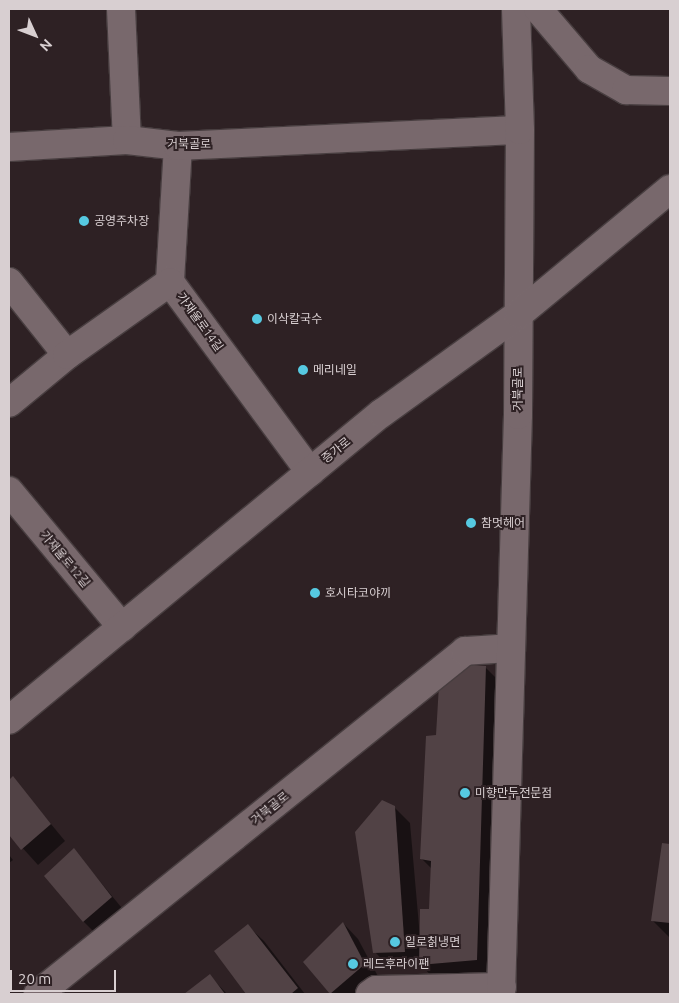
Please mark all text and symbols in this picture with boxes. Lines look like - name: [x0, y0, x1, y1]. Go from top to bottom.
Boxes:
- north arrow: [10, 10, 60, 60]
- text: N: [37, 36, 55, 55]
- street label: 거북골로: [167, 137, 211, 151]
- place label: 공영주차장: [94, 214, 149, 228]
- marker: 공영주차장: [78, 215, 90, 227]
- street label: 가재울로14길: [174, 290, 226, 354]
- place label: 이삭칼국수: [267, 312, 322, 326]
- marker: 이삭칼국수: [251, 313, 263, 325]
- place label: 메리네일: [313, 363, 357, 377]
- marker: 메리네일: [297, 364, 309, 376]
- street label: 거북골로: [511, 367, 525, 411]
- street label: 증가로: [319, 434, 353, 466]
- place label: 참멋헤어: [481, 516, 525, 530]
- marker: 참멋헤어: [465, 517, 477, 529]
- street label: 가재울로12길: [37, 528, 93, 590]
- place label: 호시타코야끼: [325, 586, 391, 600]
- marker: 호시타코야끼: [309, 587, 321, 599]
- place label: 미향만두전문점: [475, 786, 552, 800]
- marker: 미향만두전문점: [459, 787, 471, 799]
- street label: 거북골로: [248, 789, 292, 827]
- place label: 일로칡냉면: [405, 935, 460, 949]
- marker: 일로칡냉면: [389, 936, 401, 948]
- place label: 레드후라이팬: [363, 957, 429, 971]
- marker: 레드후라이팬: [347, 958, 359, 970]
- scale bar: [12, 960, 119, 992]
- text: 20 m: [18, 970, 51, 987]

